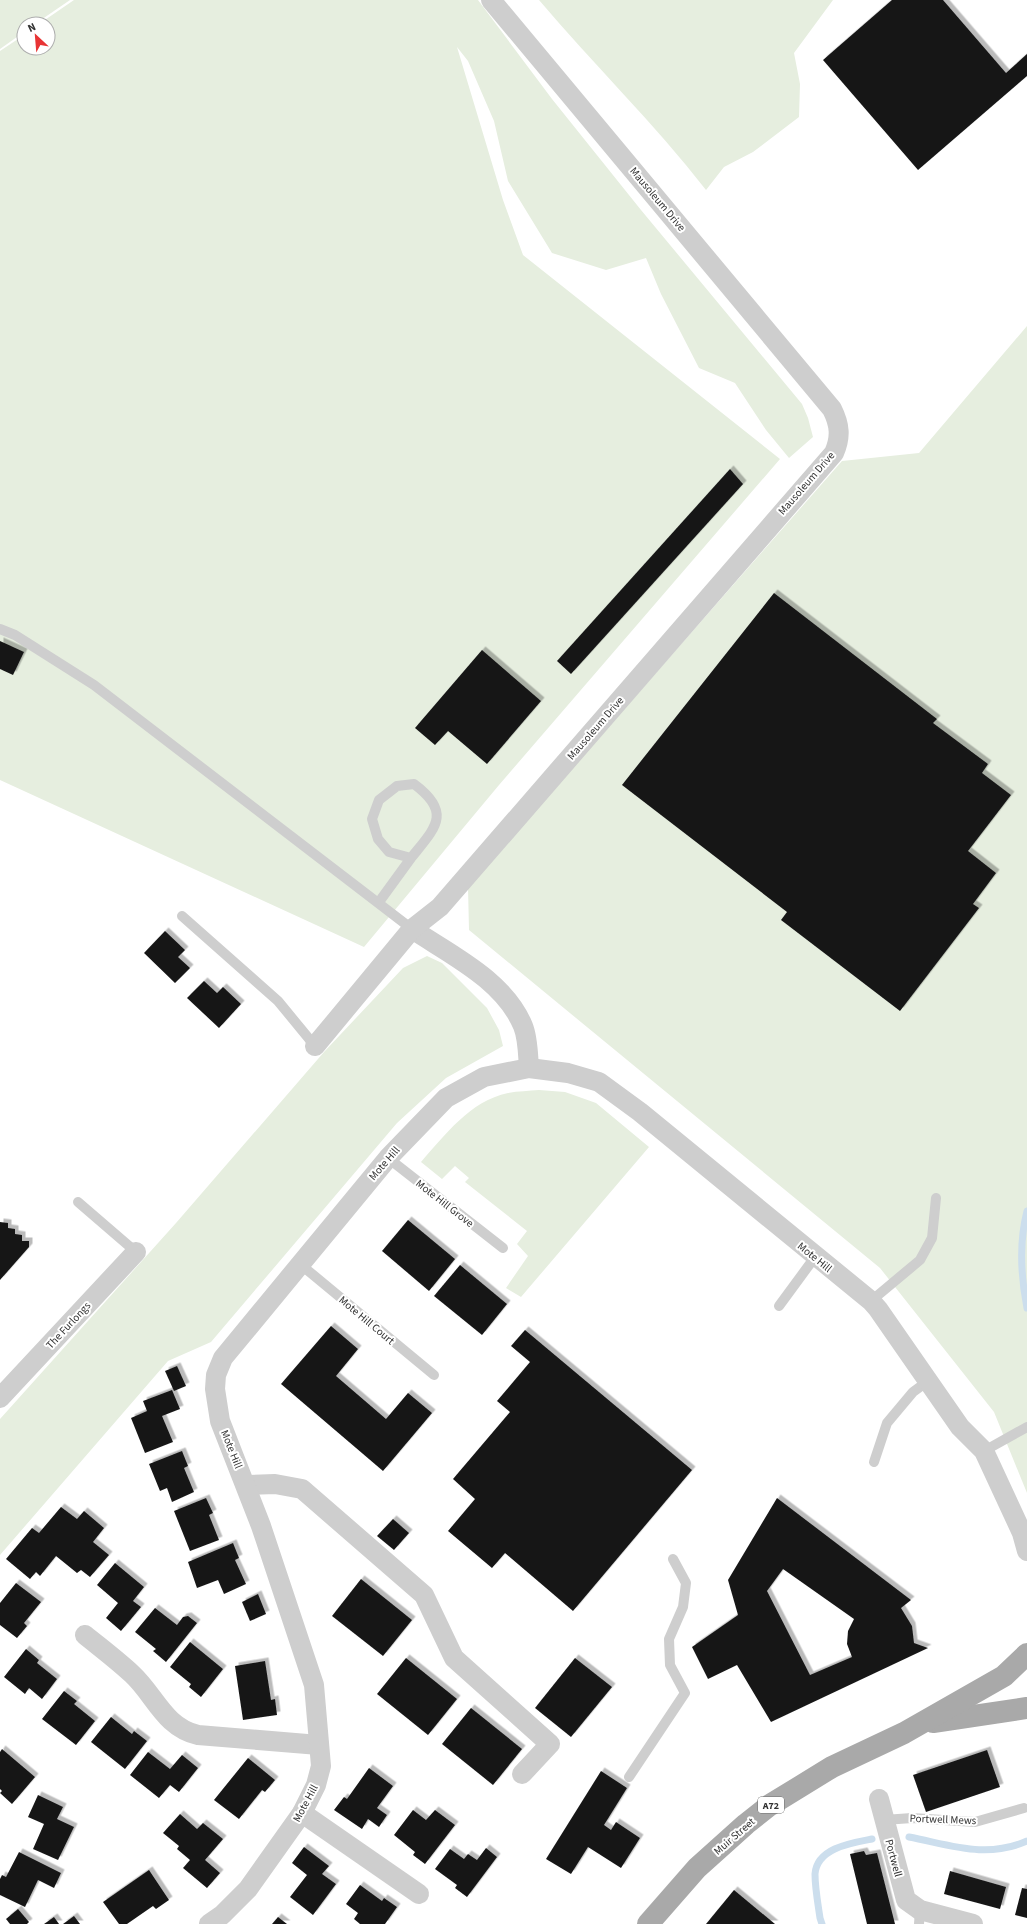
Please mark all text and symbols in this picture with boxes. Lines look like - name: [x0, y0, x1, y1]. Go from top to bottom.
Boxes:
- north arrow: [16, 16, 56, 56]
- text: N: [25, 19, 38, 36]
- street label: Mausoleum Drive: [626, 164, 689, 235]
- street label: Mausoleum Drive: [775, 448, 838, 518]
- street label: Mausoleum Drive: [564, 693, 627, 763]
- street label: Mote Hill: [365, 1143, 403, 1184]
- street label: Mote Hill Grove: [413, 1176, 477, 1231]
- street label: Mote Hill: [794, 1239, 835, 1276]
- street label: Mote Hill Court: [336, 1293, 398, 1348]
- street label: The Furlongs: [43, 1298, 94, 1352]
- street label: Mote Hill: [217, 1428, 246, 1471]
- street label: Mote Hill: [289, 1782, 322, 1825]
- road number: A72: [758, 1797, 784, 1813]
- street label: Portwell Mews: [909, 1811, 977, 1828]
- street label: Muir Street: [710, 1814, 758, 1859]
- street label: Portwell: [881, 1838, 906, 1879]

